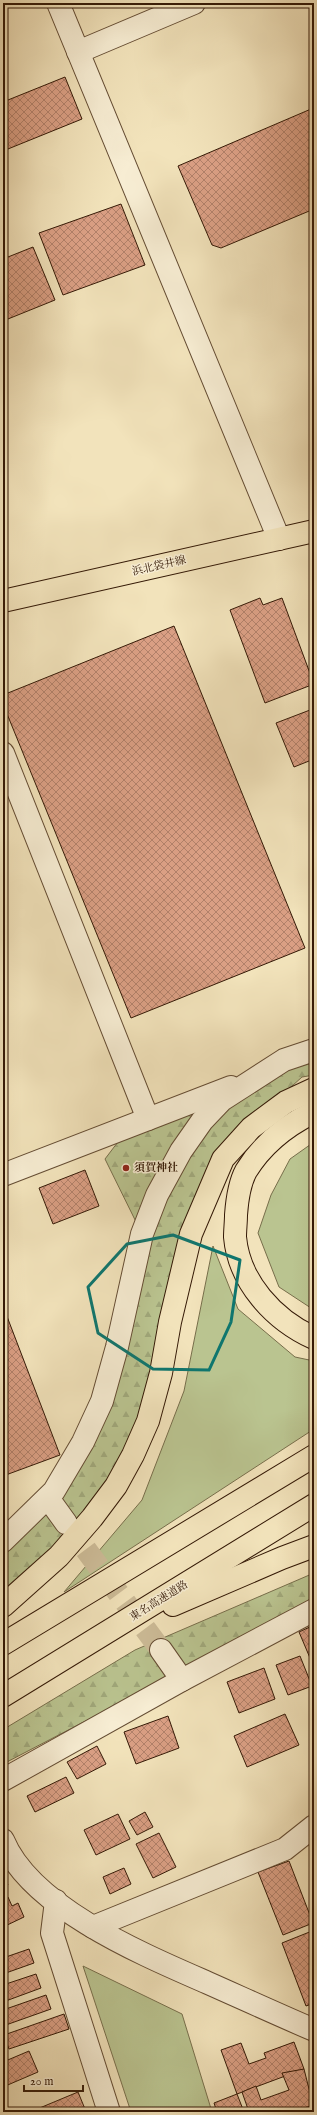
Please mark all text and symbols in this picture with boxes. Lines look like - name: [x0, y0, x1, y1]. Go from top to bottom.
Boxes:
- street label: 浜北袋井線: [131, 553, 187, 579]
- place label: 須賀神社: [134, 1161, 178, 1175]
- marker: 須賀神社: [121, 1163, 131, 1173]
- street label: 東名高速道路: [127, 1578, 191, 1624]
- scale bar: [24, 2067, 83, 2093]
- text: 20 m: [30, 2074, 53, 2089]

